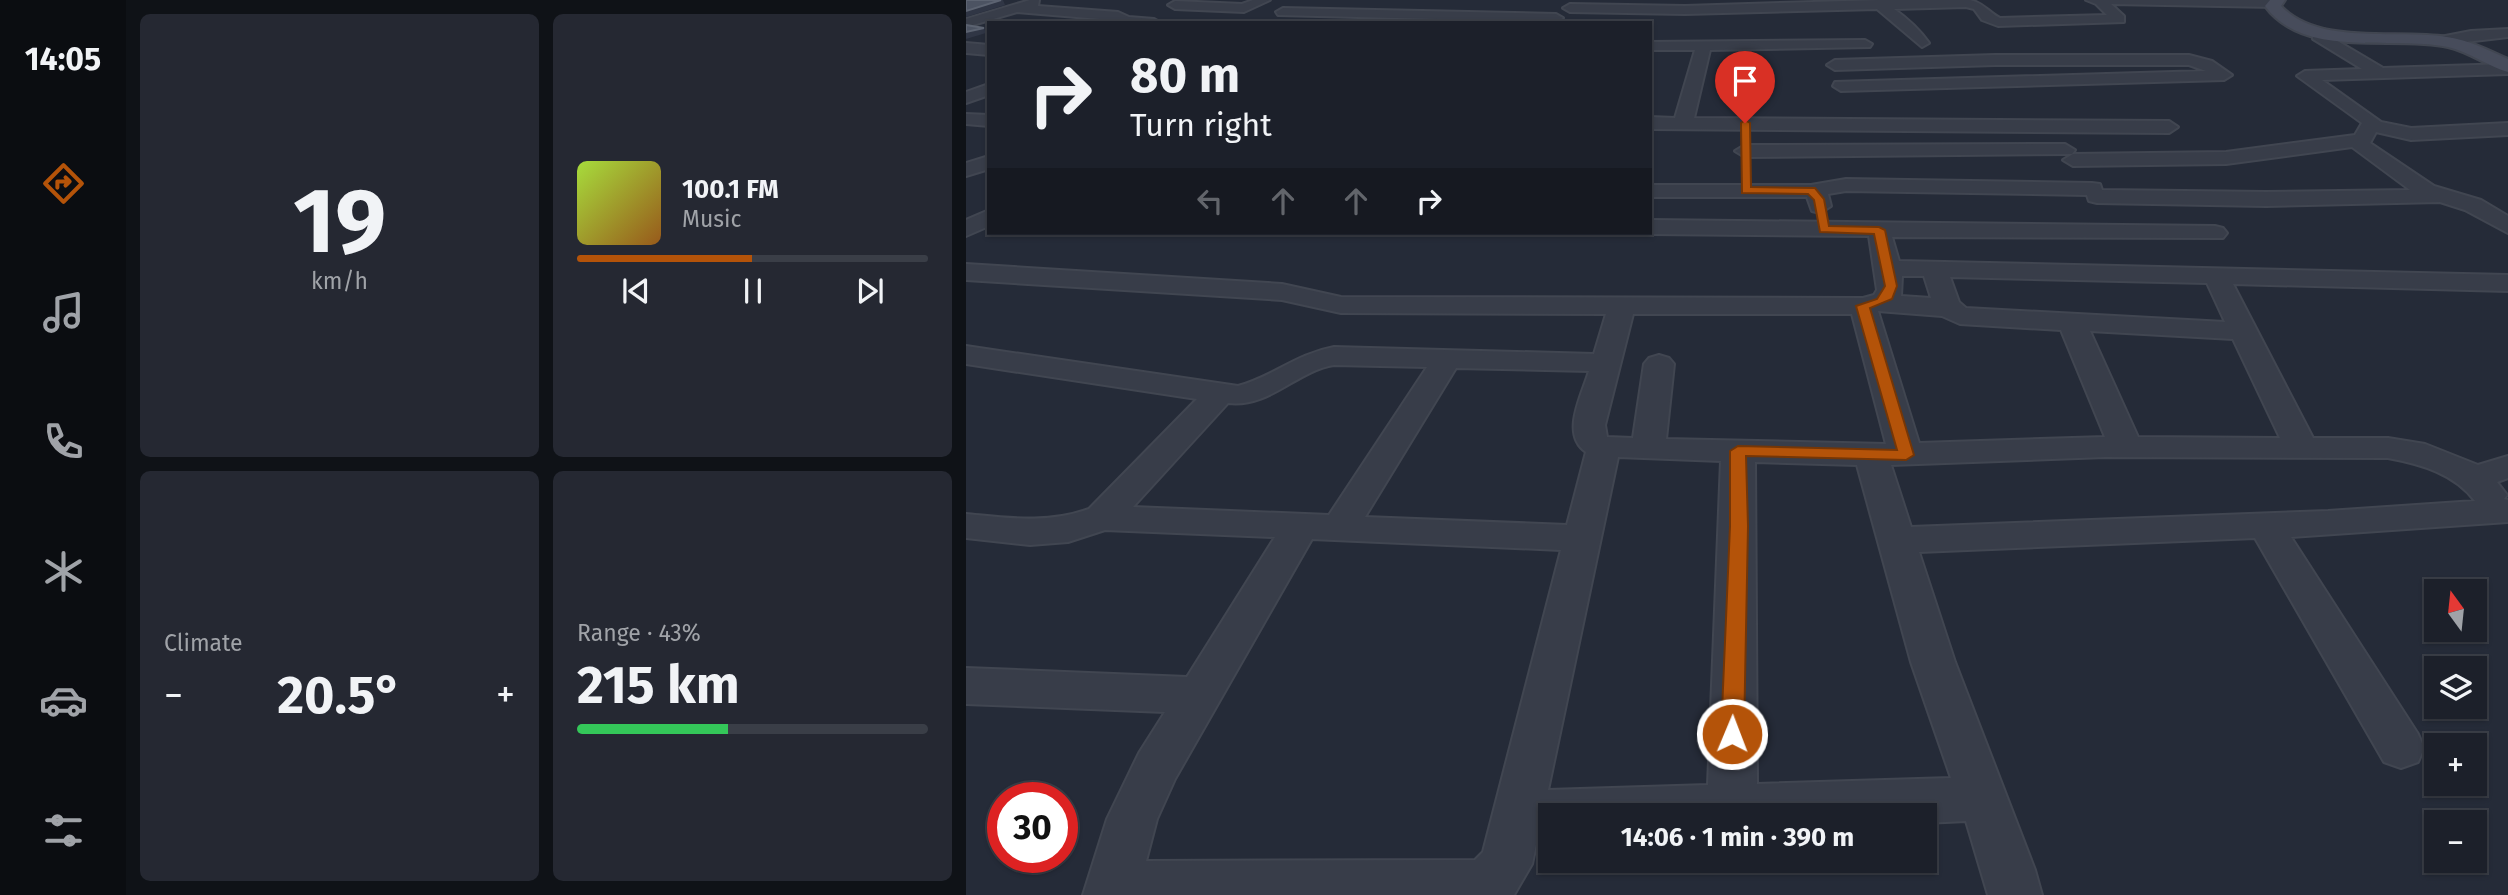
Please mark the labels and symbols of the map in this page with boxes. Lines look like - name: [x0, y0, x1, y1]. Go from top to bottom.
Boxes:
- pin: [1715, 51, 1775, 123]
- north arrow: [2424, 579, 2487, 642]
- position arrow: [1695, 697, 1769, 771]
- speed limit sign: 30: [987, 782, 1078, 873]

